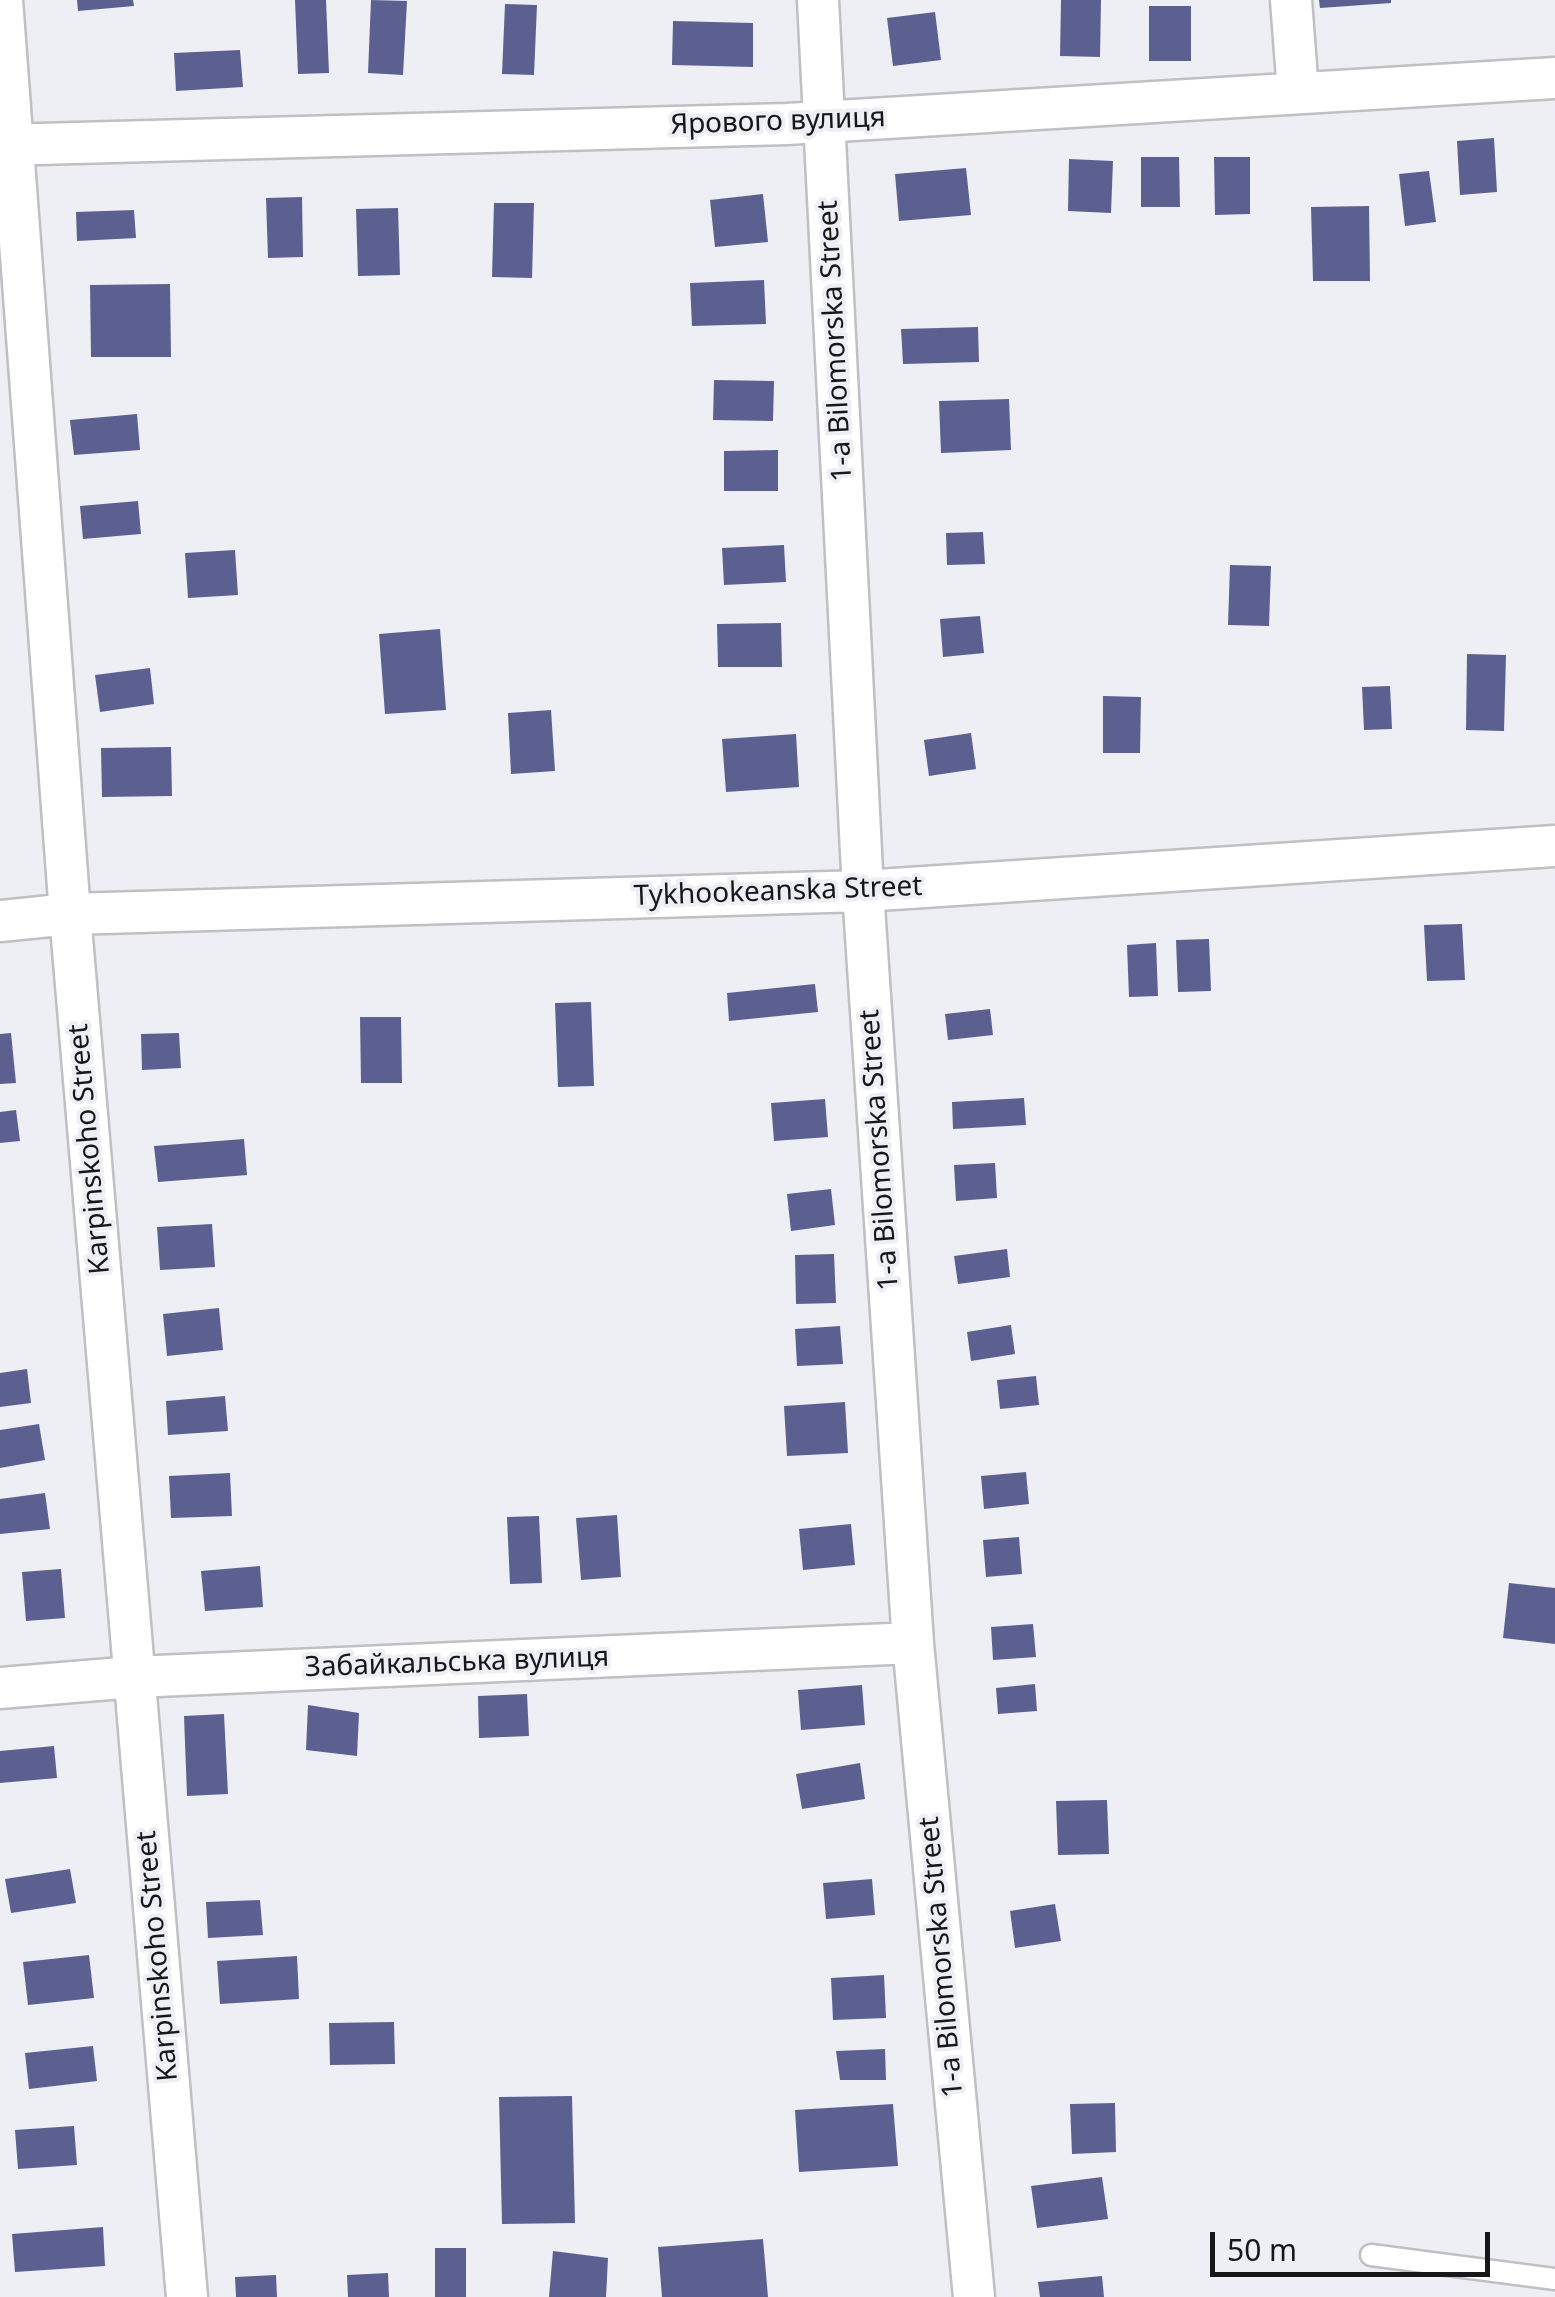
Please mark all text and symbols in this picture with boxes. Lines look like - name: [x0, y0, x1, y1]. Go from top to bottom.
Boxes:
- street label: Ярового вулиця: [670, 101, 886, 143]
- street label: 1-a Bilomorska Street: [812, 199, 860, 483]
- street label: Tykhookeanska Street: [633, 870, 923, 914]
- street label: 1-a Bilomorska Street: [853, 1008, 907, 1292]
- street label: Karpinskoho Street: [62, 1022, 118, 1276]
- street label: Забайкальська вулиця: [304, 1641, 610, 1685]
- street label: 1-a Bilomorska Street: [913, 1815, 971, 2099]
- street label: Karpinskoho Street: [130, 1829, 186, 2083]
- scale bar: [1215, 2212, 1495, 2274]
- text: 50 m: [1227, 2229, 1297, 2270]

